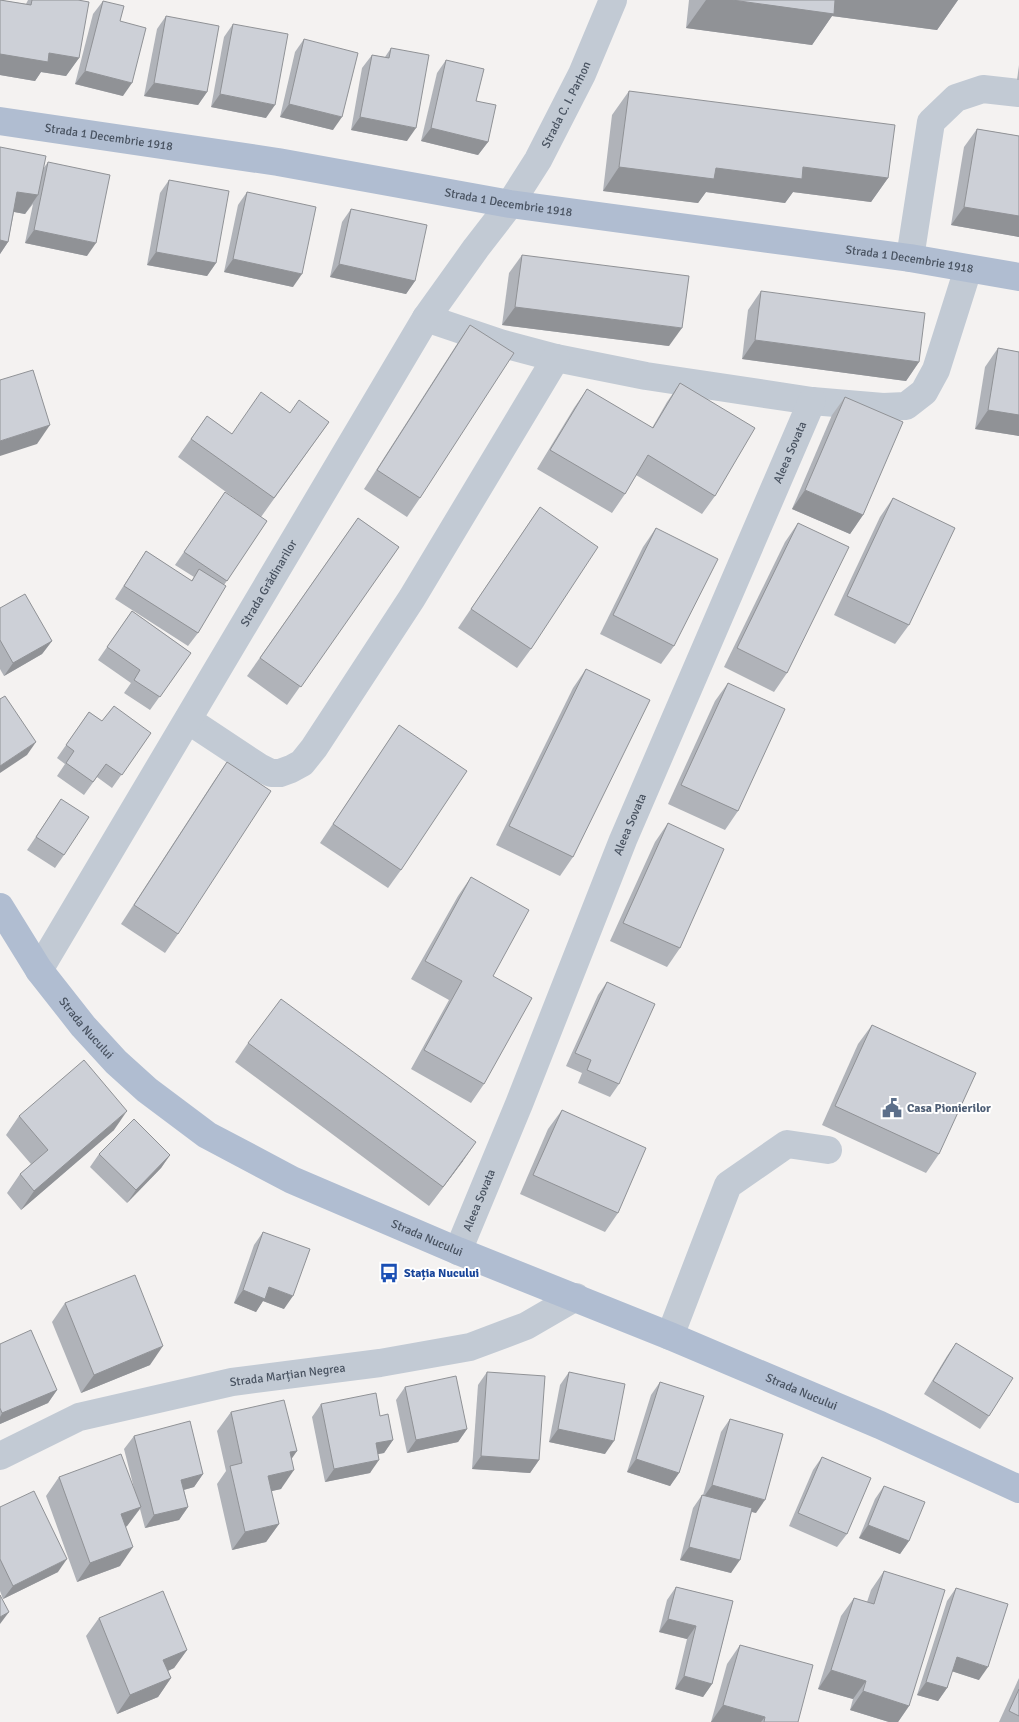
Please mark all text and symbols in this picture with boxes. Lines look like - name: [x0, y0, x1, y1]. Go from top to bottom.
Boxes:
- street label: Strada C. I. Parhon: [538, 59, 594, 151]
- street label: Strada 1 Decembrie 1918: [44, 121, 174, 154]
- street label: Strada 1 Decembrie 1918: [443, 185, 573, 220]
- street label: Strada 1 Decembrie 1918: [844, 242, 974, 277]
- street label: Aleea Sovata: [770, 419, 810, 486]
- street label: Strada Grădinarilor: [237, 537, 301, 630]
- street label: Aleea Sovata: [611, 791, 650, 858]
- street label: Strada Nucului: [55, 994, 117, 1062]
- public building icon: Casa Pionierilor: [881, 1097, 903, 1119]
- place label: Casa Pionierilor: [907, 1101, 991, 1116]
- street label: Aleea Sovata: [460, 1167, 499, 1234]
- street label: Strada Nucului: [389, 1216, 465, 1260]
- bus stop icon: Stația Nucului: [378, 1262, 400, 1284]
- place label: Stația Nucului: [404, 1266, 479, 1281]
- street label: Strada Marțian Negrea: [229, 1361, 346, 1390]
- street label: Strada Nucului: [763, 1370, 840, 1414]

